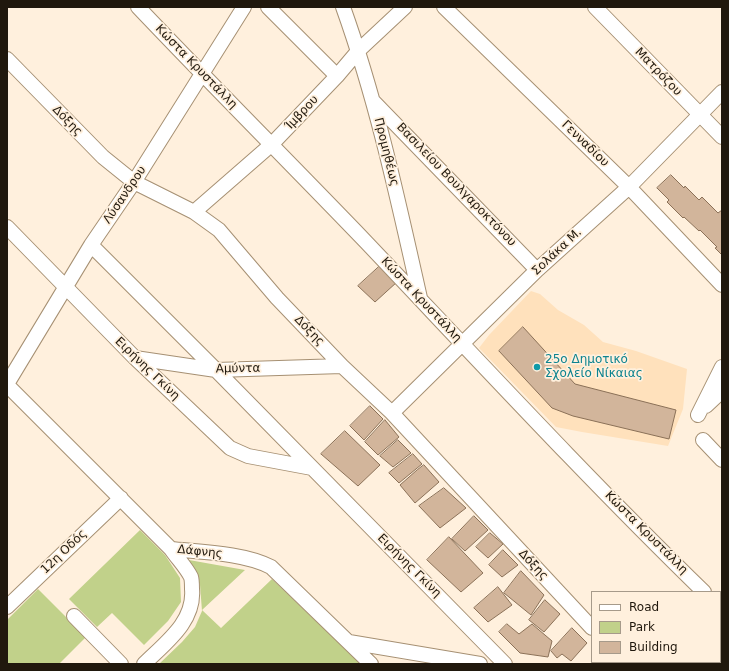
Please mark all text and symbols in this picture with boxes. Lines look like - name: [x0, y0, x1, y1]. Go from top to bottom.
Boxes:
- street label: Κώστα Κρυστάλλη: [152, 22, 240, 112]
- street label: Ματρόζου: [632, 45, 684, 99]
- street label: Ίμβρου: [282, 93, 322, 133]
- street label: Δόξης: [49, 103, 85, 139]
- street label: Προμηθέως: [371, 116, 401, 188]
- street label: Γενναδίου: [558, 118, 612, 170]
- street label: Βασιλείου Βουλγαροκτόνου: [393, 120, 519, 250]
- street label: Λύσανδρου: [100, 163, 150, 227]
- street label: Σολάκα Μ.: [529, 225, 585, 279]
- street label: Κώστα Κρυστάλλη: [378, 254, 464, 346]
- street label: Δόξης: [291, 313, 327, 349]
- street label: Ειρήνης Γκίνη: [112, 335, 182, 403]
- place label: 25o Δημοτικό Σχολείο Νίκαιας: [545, 353, 643, 381]
- street label: Αμύντα: [216, 361, 260, 377]
- marker: 25o Δημοτικό Σχολείο Νίκαιας: [532, 362, 542, 372]
- street label: Κώστα Κρυστάλλη: [602, 489, 690, 577]
- street label: 12η Οδός: [38, 527, 90, 577]
- street label: Ειρήνης Γκίνη: [374, 531, 444, 601]
- street label: Δάφνης: [177, 542, 223, 562]
- street label: Δόξης: [515, 547, 551, 583]
- legend: [591, 591, 721, 663]
- text: Road: [629, 600, 659, 614]
- text: Park: [629, 620, 655, 634]
- text: Building: [629, 640, 678, 654]

